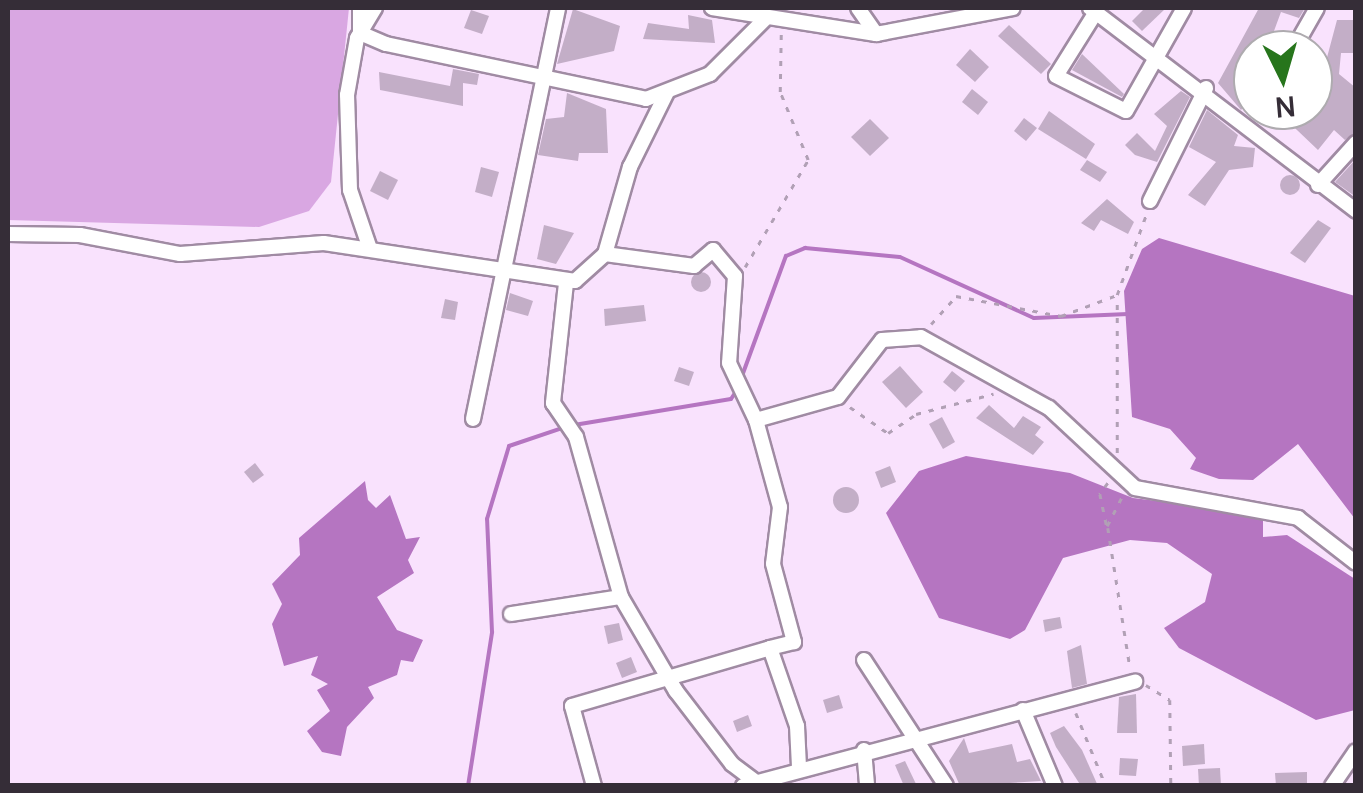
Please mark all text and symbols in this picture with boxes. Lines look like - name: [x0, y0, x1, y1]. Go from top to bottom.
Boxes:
- north arrow: [1233, 30, 1333, 130]
- text: N: [1274, 88, 1297, 128]

